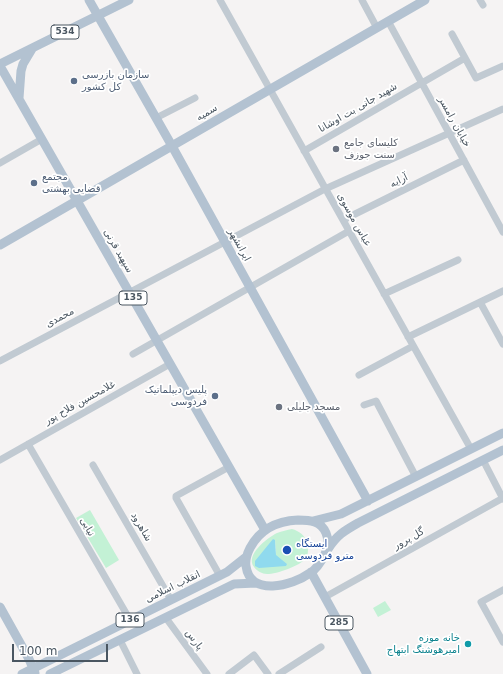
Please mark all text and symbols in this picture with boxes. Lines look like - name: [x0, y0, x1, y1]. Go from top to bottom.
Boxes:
- road number: 534: [51, 25, 79, 39]
- place label: سازمان بازرسی کل کشور: [82, 69, 149, 92]
- marker: سازمان بازرسی کل کشور: [69, 76, 79, 86]
- street label: شهید جانی بت اوشانا: [317, 81, 399, 135]
- street label: خیابان رامسر: [435, 95, 473, 149]
- street label: سمیه: [194, 102, 220, 124]
- place label: کلیسای جامع سنت جوزف: [344, 137, 398, 160]
- marker: کلیسای جامع سنت جوزف: [331, 144, 341, 154]
- place label: مجتمع قضایی بهشتی: [42, 171, 100, 194]
- street label: آرایه: [388, 172, 410, 190]
- marker: مجتمع قضایی بهشتی: [29, 178, 39, 188]
- street label: عباس موسوی: [334, 191, 374, 249]
- street label: ایرانشهر: [225, 226, 253, 264]
- street label: سپهبد قرنی: [101, 227, 135, 275]
- road number: 135: [119, 291, 147, 305]
- street label: محمدی: [44, 306, 76, 330]
- street label: غلامحسین فلاح‌ پور: [43, 379, 117, 427]
- place label: پلیس دیپلماتیک فردوسی: [145, 384, 207, 408]
- marker: پلیس دیپلماتیک فردوسی: [210, 391, 220, 401]
- place label: مسجد جلیلی: [287, 401, 340, 413]
- marker: مسجد جلیلی: [274, 402, 284, 412]
- street label: شاهرود: [128, 510, 154, 544]
- street label: نیایی: [77, 515, 97, 539]
- street label: گل پرور: [391, 526, 427, 552]
- place label: ایستگاه مترو فردوسی: [296, 538, 354, 562]
- marker: ایستگاه مترو فردوسی: [281, 544, 293, 556]
- street label: انقلاب اسلامی: [143, 568, 203, 606]
- road number: 136: [116, 613, 144, 627]
- road number: 285: [325, 616, 353, 630]
- street label: پارس: [182, 627, 206, 653]
- place label: خانه موزه امیرهوشنگ ابتهاج: [387, 632, 460, 656]
- scale bar: [14, 636, 110, 662]
- marker: خانه موزه امیرهوشنگ ابتهاج: [463, 639, 473, 649]
- text: 100 m: [19, 644, 57, 658]

